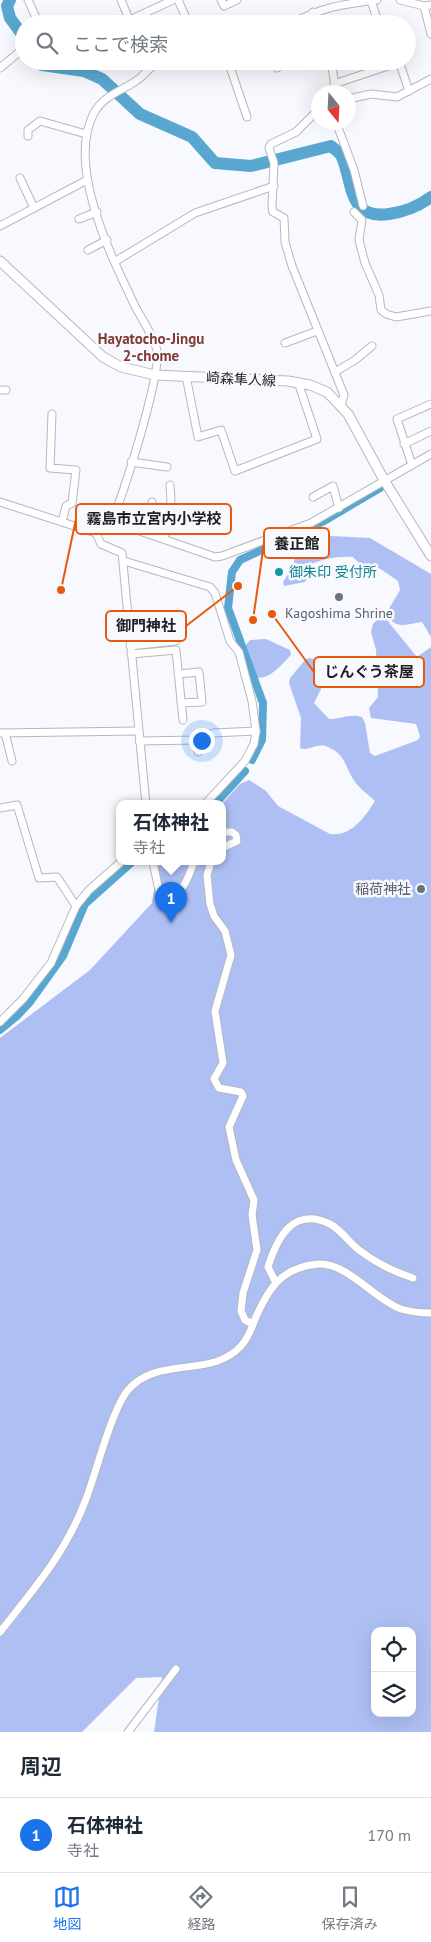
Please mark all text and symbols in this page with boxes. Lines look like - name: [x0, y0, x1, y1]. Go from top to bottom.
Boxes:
- search box: [15, 15, 416, 70]
- icon: search: [33, 29, 61, 57]
- text: ここで検索: [73, 32, 168, 56]
- north arrow: [311, 85, 356, 130]
- district label: Hayatocho-Jingu 2-chome: [98, 329, 204, 365]
- street label: 崎森隼人線: [206, 368, 276, 390]
- callout: 霧島市立宮内小学校: [76, 504, 231, 534]
- text: 霧島市立宮内小学校: [86, 509, 222, 528]
- callout: 養正館: [264, 528, 329, 558]
- text: 養正館: [274, 534, 320, 553]
- place label: 御朱印 受付所: [289, 563, 377, 581]
- marker: 御朱印 受付所: [273, 566, 285, 578]
- marker: Kagoshima Shrine: [333, 591, 345, 603]
- place label: Kagoshima Shrine: [285, 604, 393, 622]
- callout: 御門神社: [106, 611, 186, 641]
- text: 御門神社: [116, 616, 176, 635]
- callout: じんぐう茶屋: [314, 657, 424, 687]
- text: じんぐう茶屋: [324, 662, 414, 681]
- your location: [189, 728, 215, 754]
- popup: [116, 800, 226, 865]
- text: 石体神社: [133, 810, 209, 834]
- text: 寺社: [133, 837, 165, 857]
- place label: 稲荷神社: [355, 880, 411, 898]
- pin: 1: [155, 882, 187, 923]
- marker: 稲荷神社: [415, 883, 427, 895]
- map controls: [371, 1627, 416, 1717]
- button: locate: [371, 1627, 416, 1672]
- button: layers: [371, 1672, 416, 1717]
- text: 周辺: [20, 1753, 62, 1780]
- text: 石体神社: [67, 1813, 143, 1837]
- text: 1: [31, 1825, 41, 1845]
- text: 170 m: [368, 1825, 411, 1845]
- text: 寺社: [67, 1840, 99, 1860]
- tab: 地図: [53, 1883, 81, 1933]
- tab: 経路: [187, 1883, 215, 1933]
- tab: 保存済み: [322, 1883, 378, 1933]

